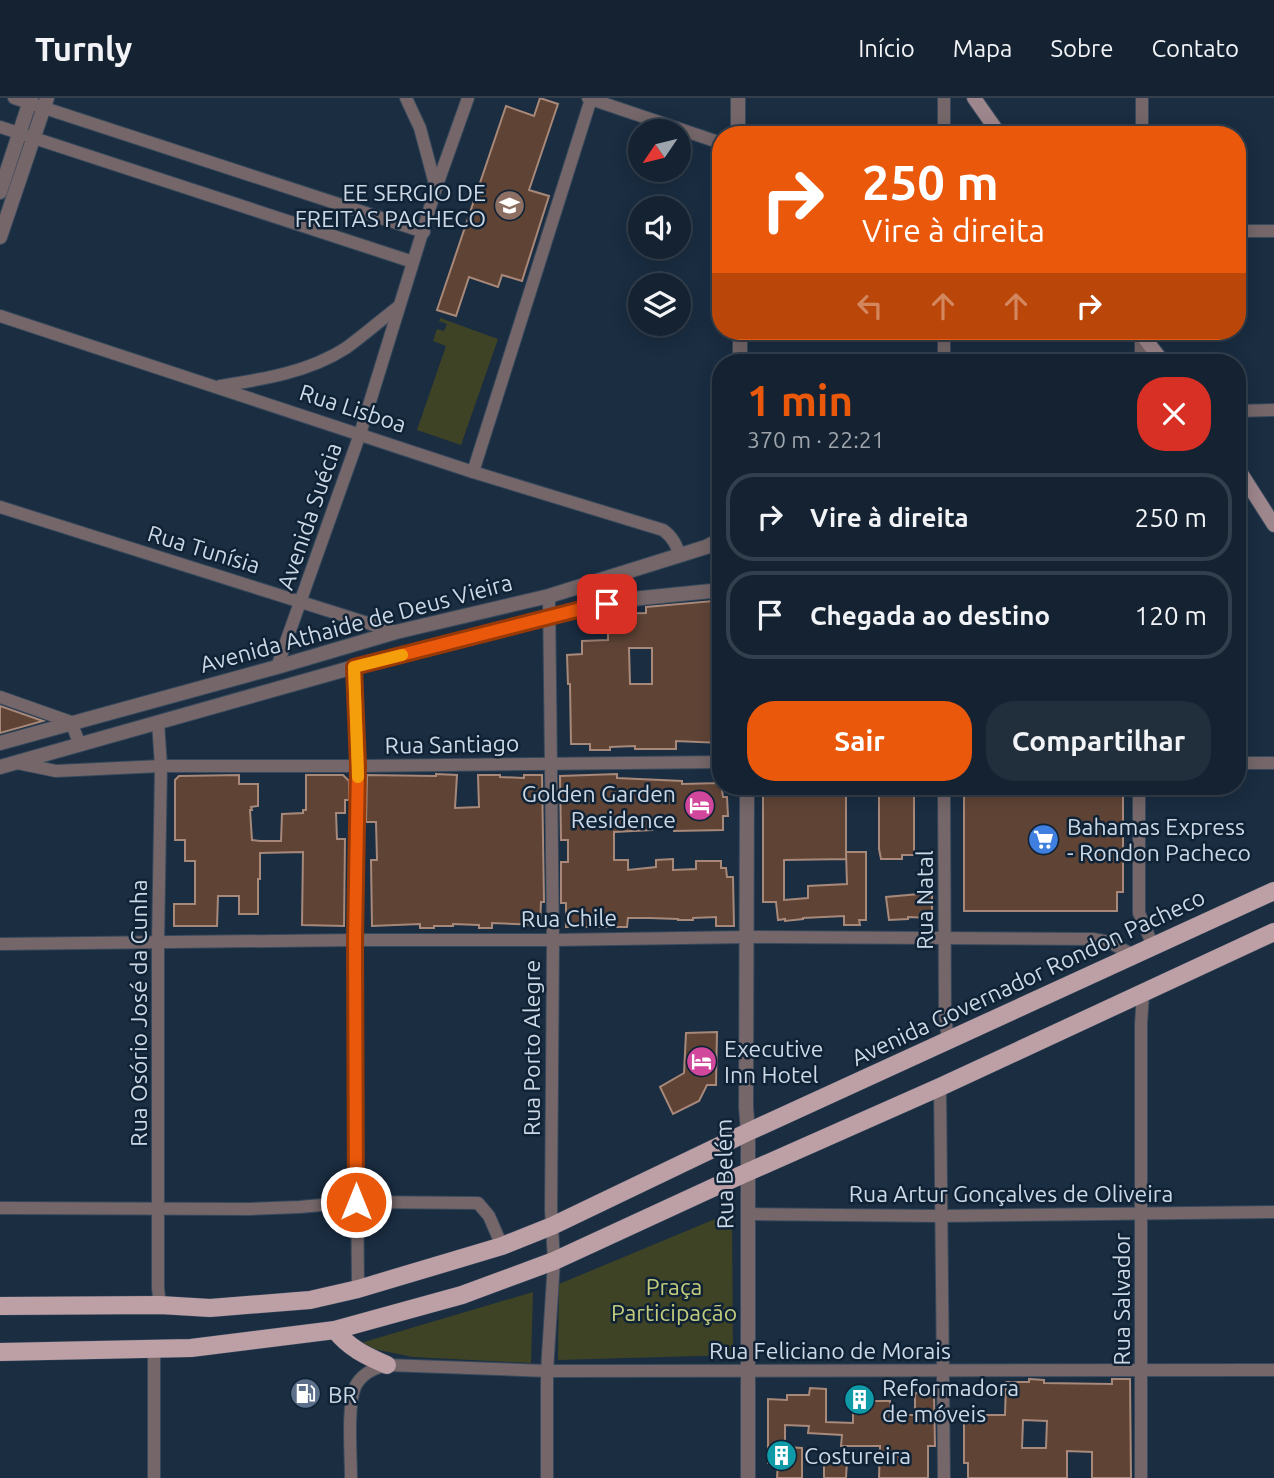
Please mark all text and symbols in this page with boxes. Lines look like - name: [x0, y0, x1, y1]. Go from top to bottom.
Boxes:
- text: Turnly: [35, 30, 132, 67]
- text: Início: [858, 35, 915, 62]
- text: Mapa: [953, 35, 1012, 62]
- text: Sobre: [1050, 35, 1113, 62]
- text: Contato: [1151, 35, 1239, 62]
- north arrow: [628, 119, 691, 182]
- map controls: [628, 119, 691, 336]
- icon: right: [747, 154, 838, 245]
- text: 250 m: [862, 154, 999, 209]
- place label: EE SERGIO DE FREITAS PACHECO: [295, 180, 486, 231]
- school or university icon: EE SERGIO DE FREITAS PACHECO: [492, 188, 526, 222]
- button: sound: [628, 196, 691, 259]
- text: Vire à direita: [862, 212, 1045, 248]
- button: layers: [628, 273, 691, 336]
- icon: left: [851, 287, 889, 325]
- icon: ahead: [924, 287, 962, 325]
- icon: ahead: [997, 287, 1035, 325]
- icon: right: [1070, 287, 1108, 325]
- text: 1 min: [747, 377, 853, 424]
- button: close: [1137, 377, 1211, 451]
- street label: Rua Lisboa: [297, 379, 409, 437]
- text: 370 m · 22:21: [747, 427, 885, 452]
- street label: Avenida Suécia: [272, 439, 346, 593]
- icon: right: [751, 498, 789, 536]
- text: Vire à direita: [810, 503, 969, 532]
- text: 250 m: [1135, 503, 1207, 532]
- street label: Rua Tunísia: [145, 520, 263, 578]
- street label: Avenida Athaide de Deus Vieira: [197, 569, 515, 677]
- pin: [577, 574, 637, 634]
- icon: arrive: [588, 585, 626, 623]
- icon: arrive: [751, 596, 789, 634]
- text: Chegada ao destino: [810, 601, 1050, 630]
- text: 120 m: [1135, 601, 1207, 630]
- button: Sair: [747, 701, 972, 781]
- button: Compartilhar: [986, 701, 1211, 781]
- street label: Rua Santiago: [384, 730, 520, 758]
- place label: Golden Garden Residence: [522, 781, 676, 832]
- hotel icon: Golden Garden Residence: [682, 789, 716, 823]
- place label: Bahamas Express - Rondon Pacheco: [1067, 814, 1251, 865]
- supermarket icon: Bahamas Express - Rondon Pacheco: [1027, 822, 1061, 856]
- street label: Rua Natal: [912, 850, 937, 950]
- street label: Rua Osório José da Cunha: [126, 879, 151, 1147]
- street label: Avenida Governador Rondon Pacheco: [847, 884, 1209, 1070]
- street label: Rua Chile: [521, 905, 617, 931]
- street label: Rua Porto Alegre: [519, 960, 544, 1136]
- place label: Executive Inn Hotel: [724, 1036, 823, 1087]
- hotel icon: Executive Inn Hotel: [684, 1044, 718, 1078]
- street label: Rua Belém: [711, 1119, 737, 1229]
- position arrow: [319, 1165, 393, 1239]
- street label: Rua Artur Gonçalves de Oliveira: [849, 1181, 1173, 1206]
- street label: Rua Salvador: [1109, 1232, 1134, 1366]
- park label: Praça Participação: [611, 1274, 737, 1325]
- street label: Rua Feliciano de Morais: [709, 1338, 951, 1363]
- place label: Reformadora de móveis: [882, 1375, 1019, 1426]
- fuel station icon: BR: [288, 1377, 322, 1411]
- place label: BR: [328, 1382, 357, 1407]
- building icon: Reformadora de móveis: [842, 1383, 876, 1417]
- building icon: Costureira: [764, 1438, 798, 1472]
- place label: Costureira: [804, 1443, 911, 1468]

